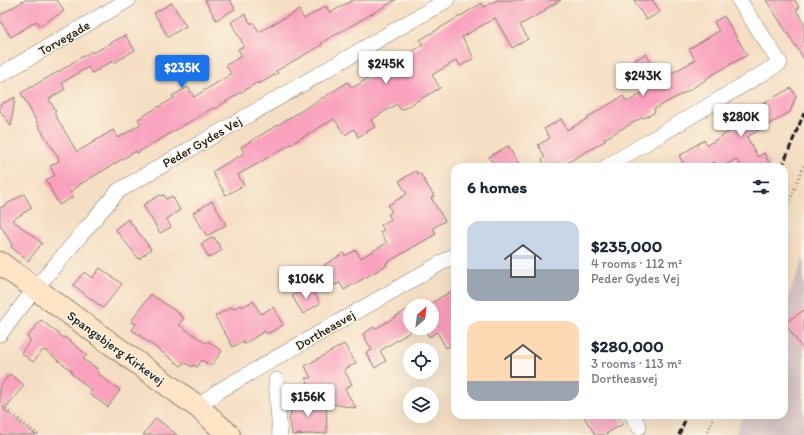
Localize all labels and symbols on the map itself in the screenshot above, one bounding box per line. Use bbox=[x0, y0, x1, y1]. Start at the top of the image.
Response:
street label: Torvegade bbox=[36, 17, 92, 59]
pin: $245K bbox=[358, 51, 414, 85]
pin: $235K bbox=[154, 55, 210, 89]
pin: $243K bbox=[615, 63, 671, 97]
pin: $280K bbox=[713, 104, 769, 138]
street label: Peder Gydes Vej bbox=[160, 113, 244, 171]
pin: $106K bbox=[278, 266, 334, 300]
north arrow bbox=[403, 299, 439, 335]
street label: Dortheasvej bbox=[293, 307, 357, 353]
street label: Spangsbjerg Kirkevej bbox=[65, 308, 167, 388]
pin: $156K bbox=[280, 384, 336, 418]

